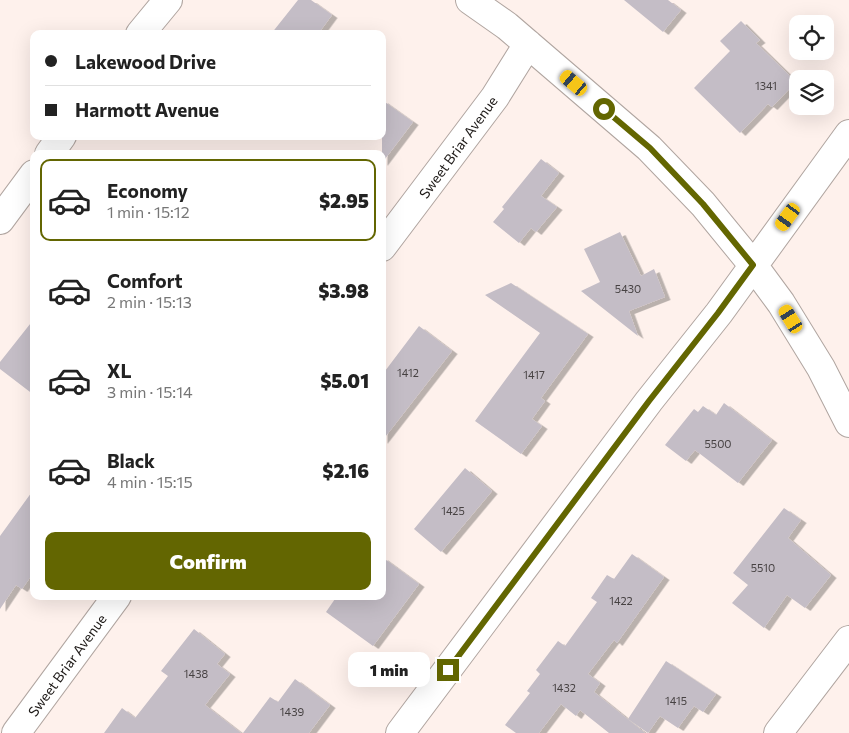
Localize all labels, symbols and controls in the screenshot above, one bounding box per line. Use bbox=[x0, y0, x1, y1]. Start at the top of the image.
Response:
map controls bbox=[789, 15, 834, 115]
button: locate bbox=[789, 15, 834, 60]
text: Lakewood Drive bbox=[75, 50, 216, 73]
car bbox=[557, 68, 590, 98]
button: layers bbox=[789, 70, 834, 115]
house number: 1341 bbox=[755, 79, 777, 92]
street label: Sweet Briar Avenue bbox=[415, 92, 501, 202]
text: Harmott Avenue bbox=[75, 98, 219, 121]
route start bbox=[593, 98, 615, 120]
icon: car bbox=[47, 178, 92, 223]
text: Economy bbox=[107, 179, 188, 202]
text: $2.95 bbox=[319, 189, 369, 212]
car bbox=[773, 200, 802, 234]
text: 1 min · 15:12 bbox=[107, 202, 190, 221]
icon: car bbox=[47, 268, 92, 313]
text: Comfort bbox=[107, 269, 183, 292]
text: $3.98 bbox=[318, 279, 369, 302]
house number: 5430 bbox=[615, 282, 641, 295]
text: 2 min · 15:13 bbox=[107, 292, 192, 311]
car bbox=[776, 302, 805, 336]
icon: car bbox=[47, 358, 92, 403]
text: XL bbox=[107, 359, 132, 382]
house number: 1412 bbox=[397, 366, 419, 379]
house number: 1417 bbox=[523, 368, 545, 381]
text: $5.01 bbox=[320, 369, 369, 392]
text: 3 min · 15:14 bbox=[107, 382, 193, 401]
house number: 5500 bbox=[705, 437, 732, 450]
icon: car bbox=[47, 448, 92, 493]
text: Black bbox=[107, 449, 155, 472]
text: $2.16 bbox=[322, 459, 369, 482]
text: 4 min · 15:15 bbox=[107, 472, 193, 491]
house number: 1425 bbox=[441, 504, 465, 517]
button: Confirm bbox=[45, 532, 371, 590]
house number: 5510 bbox=[751, 561, 775, 574]
house number: 1422 bbox=[609, 594, 633, 607]
street label: Sweet Briar Avenue bbox=[24, 610, 110, 720]
callout: 1 min bbox=[348, 652, 430, 688]
route end bbox=[437, 659, 459, 681]
text: 1 min bbox=[370, 660, 408, 679]
house number: 1438 bbox=[184, 667, 208, 680]
house number: 1432 bbox=[552, 681, 576, 694]
house number: 1415 bbox=[665, 694, 687, 707]
house number: 1439 bbox=[280, 705, 304, 718]

